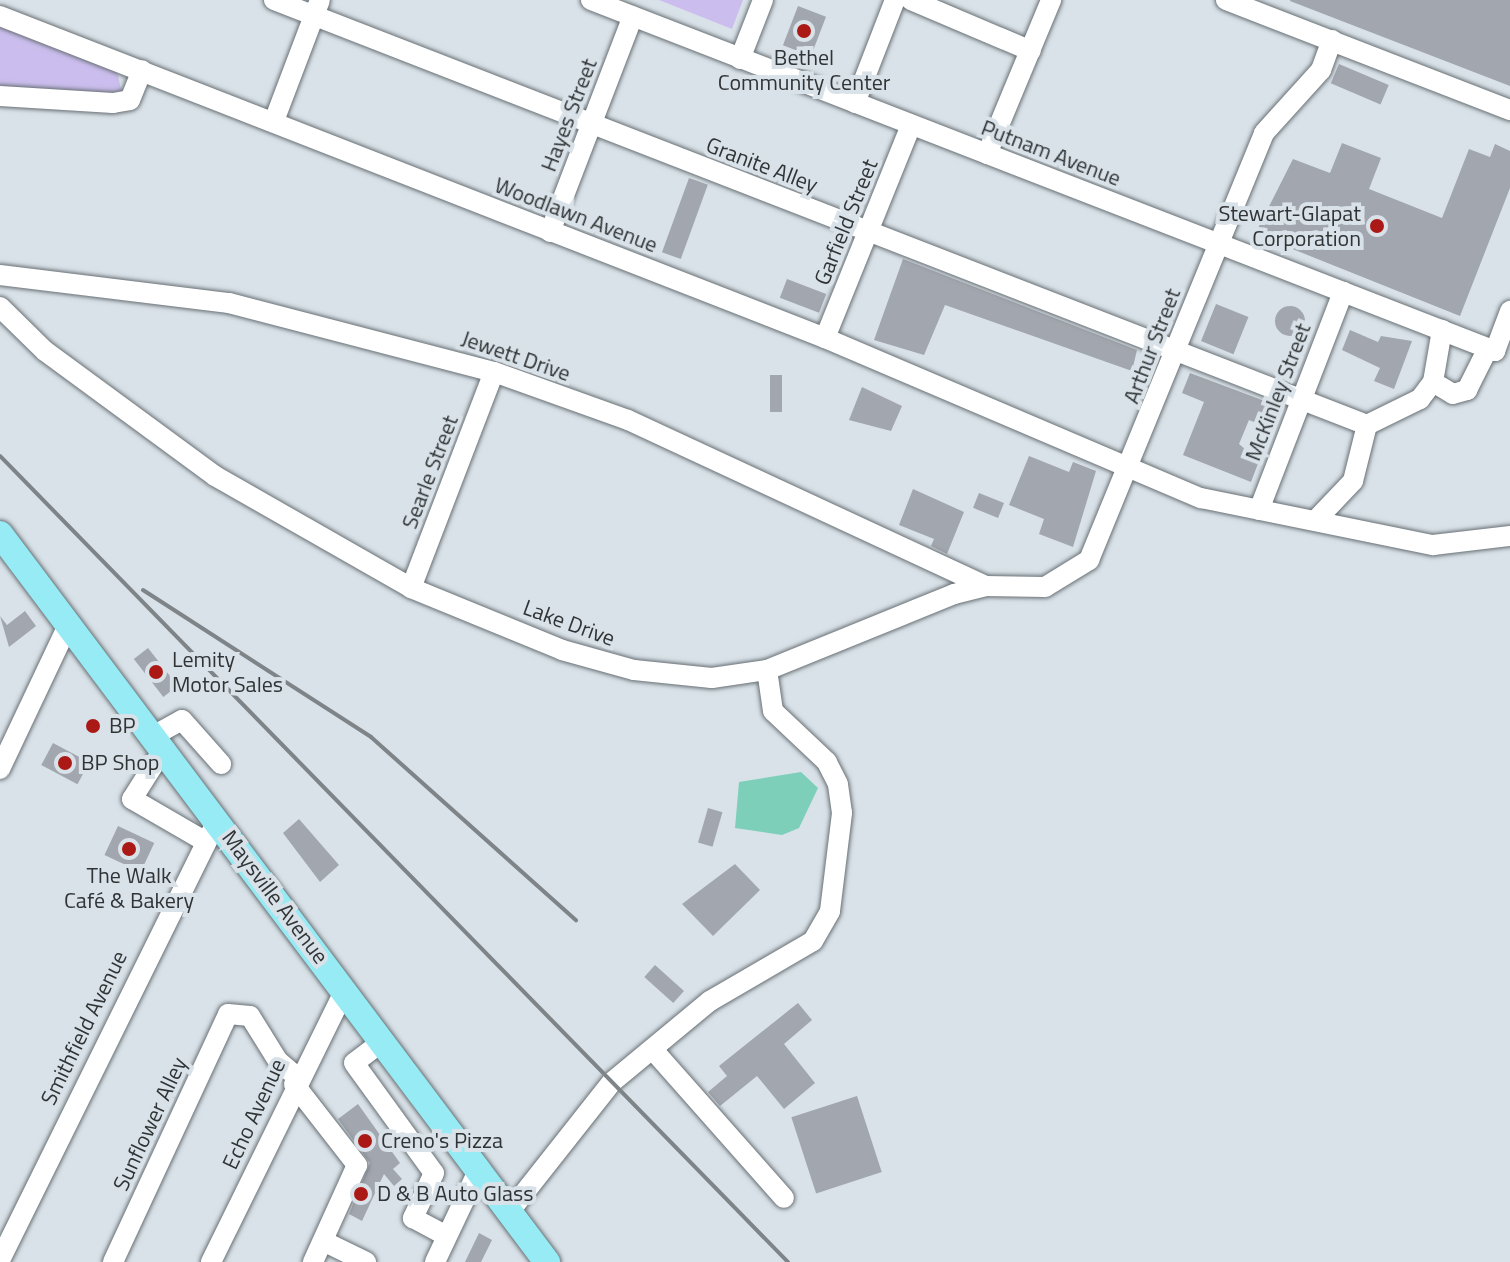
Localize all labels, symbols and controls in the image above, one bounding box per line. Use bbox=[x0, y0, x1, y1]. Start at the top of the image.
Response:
marker: Bethel Community Center bbox=[795, 22, 813, 40]
place label: Bethel Community Center bbox=[718, 44, 890, 96]
street label: Hayes Street bbox=[535, 55, 603, 175]
street label: Putnam Avenue bbox=[977, 114, 1125, 192]
street label: Granite Alley bbox=[703, 132, 821, 198]
street label: Garfield Street bbox=[809, 155, 883, 289]
street label: Woodlawn Avenue bbox=[491, 172, 661, 258]
place label: Stewart-Glapat Corporation bbox=[1218, 200, 1361, 252]
marker: Stewart-Glapat Corporation bbox=[1368, 217, 1386, 235]
street label: Arthur Street bbox=[1118, 285, 1186, 407]
street label: McKinley Street bbox=[1240, 319, 1316, 465]
street label: Jewett Drive bbox=[458, 325, 574, 387]
street label: Searle Street bbox=[396, 412, 464, 532]
street label: Lake Drive bbox=[519, 594, 619, 652]
place label: Lemity Motor Sales bbox=[172, 646, 283, 698]
marker: Lemity Motor Sales bbox=[147, 663, 165, 681]
place label: BP bbox=[109, 713, 136, 739]
marker: BP bbox=[84, 717, 102, 735]
place label: BP Shop bbox=[81, 750, 159, 776]
marker: BP Shop bbox=[56, 754, 74, 772]
street label: Maysville Avenue bbox=[216, 825, 334, 969]
marker: The Walk Café & Bakery bbox=[120, 840, 138, 858]
place label: The Walk Café & Bakery bbox=[64, 862, 194, 914]
street label: Smithfield Avenue bbox=[35, 947, 133, 1109]
street label: Sunflower Alley bbox=[108, 1053, 192, 1195]
street label: Echo Avenue bbox=[217, 1055, 291, 1173]
place label: Creno's Pizza bbox=[381, 1128, 503, 1154]
marker: Creno's Pizza bbox=[356, 1132, 374, 1150]
place label: D & B Auto Glass bbox=[377, 1181, 533, 1207]
marker: D & B Auto Glass bbox=[352, 1185, 370, 1203]

